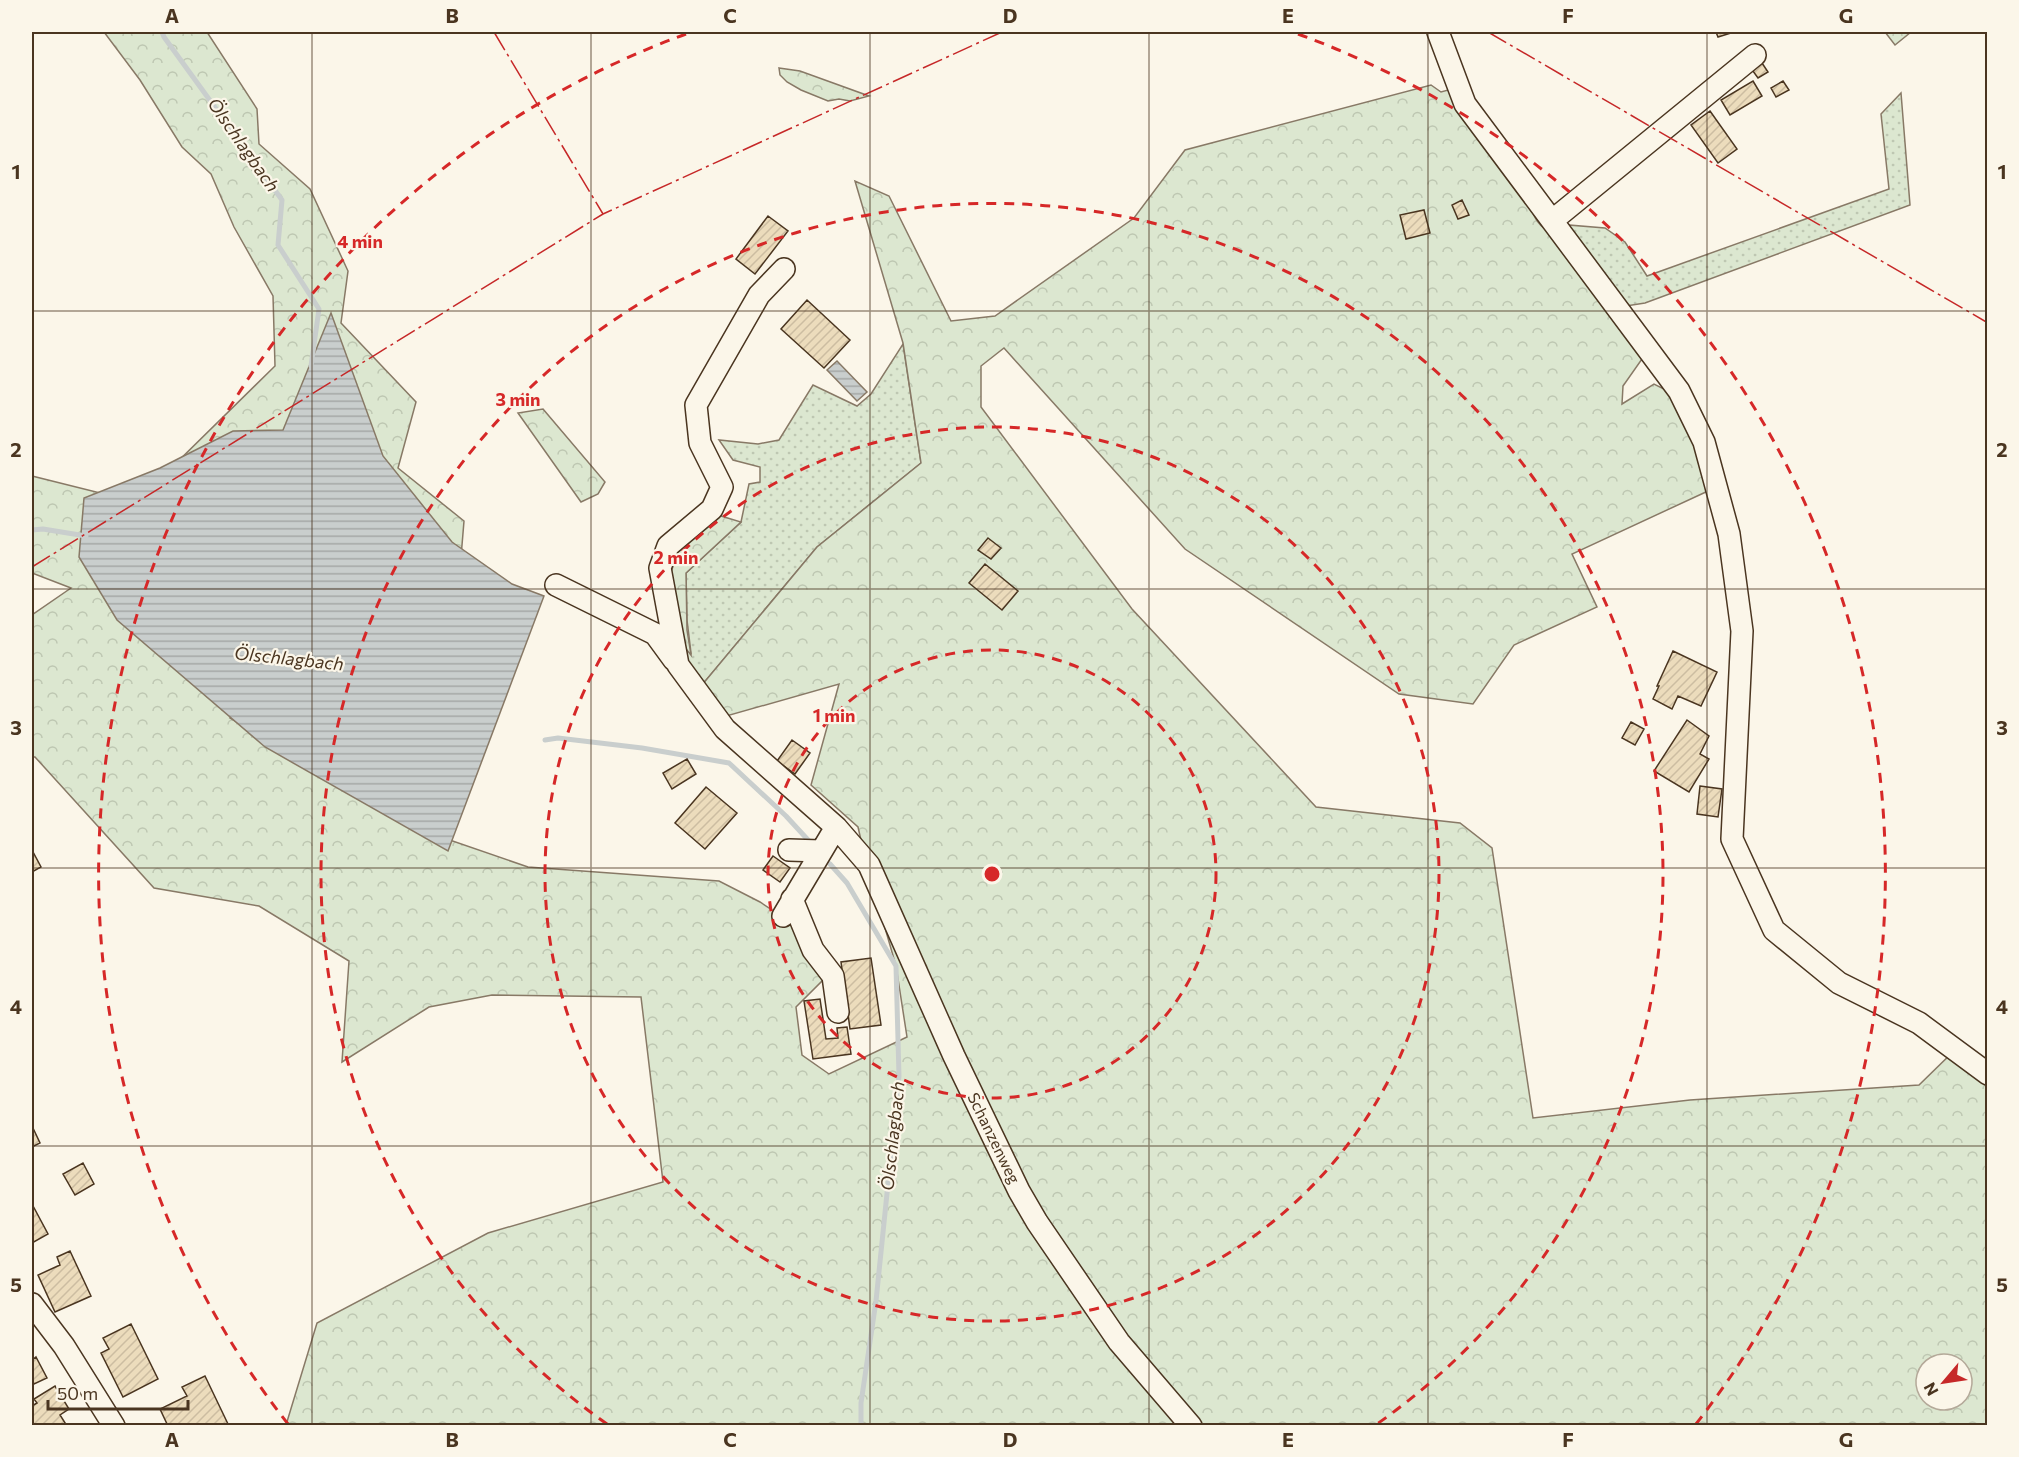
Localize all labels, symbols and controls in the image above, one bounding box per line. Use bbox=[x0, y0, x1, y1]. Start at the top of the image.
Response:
text: A bbox=[165, 3, 179, 27]
text: B bbox=[445, 3, 459, 27]
text: C bbox=[723, 3, 737, 27]
text: D bbox=[1003, 3, 1017, 27]
text: E bbox=[1282, 3, 1294, 27]
text: F bbox=[1562, 3, 1574, 27]
text: G bbox=[1839, 3, 1853, 27]
water label: Ölschlagbach bbox=[203, 93, 284, 196]
text: 1 bbox=[11, 159, 21, 183]
text: 1 bbox=[1997, 159, 2007, 183]
text: 4 min bbox=[337, 230, 383, 252]
text: 3 min bbox=[495, 388, 541, 410]
text: 2 bbox=[10, 437, 22, 461]
text: 2 bbox=[1996, 437, 2008, 461]
text: 2 min bbox=[654, 546, 698, 568]
water label: Ölschlagbach bbox=[233, 641, 345, 675]
text: 1 min bbox=[813, 704, 855, 726]
text: 3 bbox=[10, 715, 22, 739]
text: 3 bbox=[1996, 715, 2008, 739]
centre of rings bbox=[982, 864, 1002, 884]
text: 4 bbox=[10, 994, 22, 1018]
text: 4 bbox=[1996, 994, 2008, 1018]
water label: Ölschlagbach bbox=[875, 1080, 909, 1192]
street label: Schanzenweg bbox=[964, 1089, 1025, 1187]
text: 5 bbox=[10, 1272, 22, 1296]
text: 5 bbox=[1996, 1272, 2008, 1296]
north arrow bbox=[1914, 1352, 1974, 1412]
scale bar bbox=[48, 1373, 188, 1411]
text: N bbox=[1919, 1380, 1942, 1399]
text: 50 m bbox=[57, 1382, 98, 1404]
text: A bbox=[165, 1427, 179, 1451]
text: B bbox=[445, 1427, 459, 1451]
text: C bbox=[723, 1427, 737, 1451]
text: D bbox=[1003, 1427, 1017, 1451]
text: E bbox=[1282, 1427, 1294, 1451]
text: F bbox=[1562, 1427, 1574, 1451]
text: G bbox=[1839, 1427, 1853, 1451]

